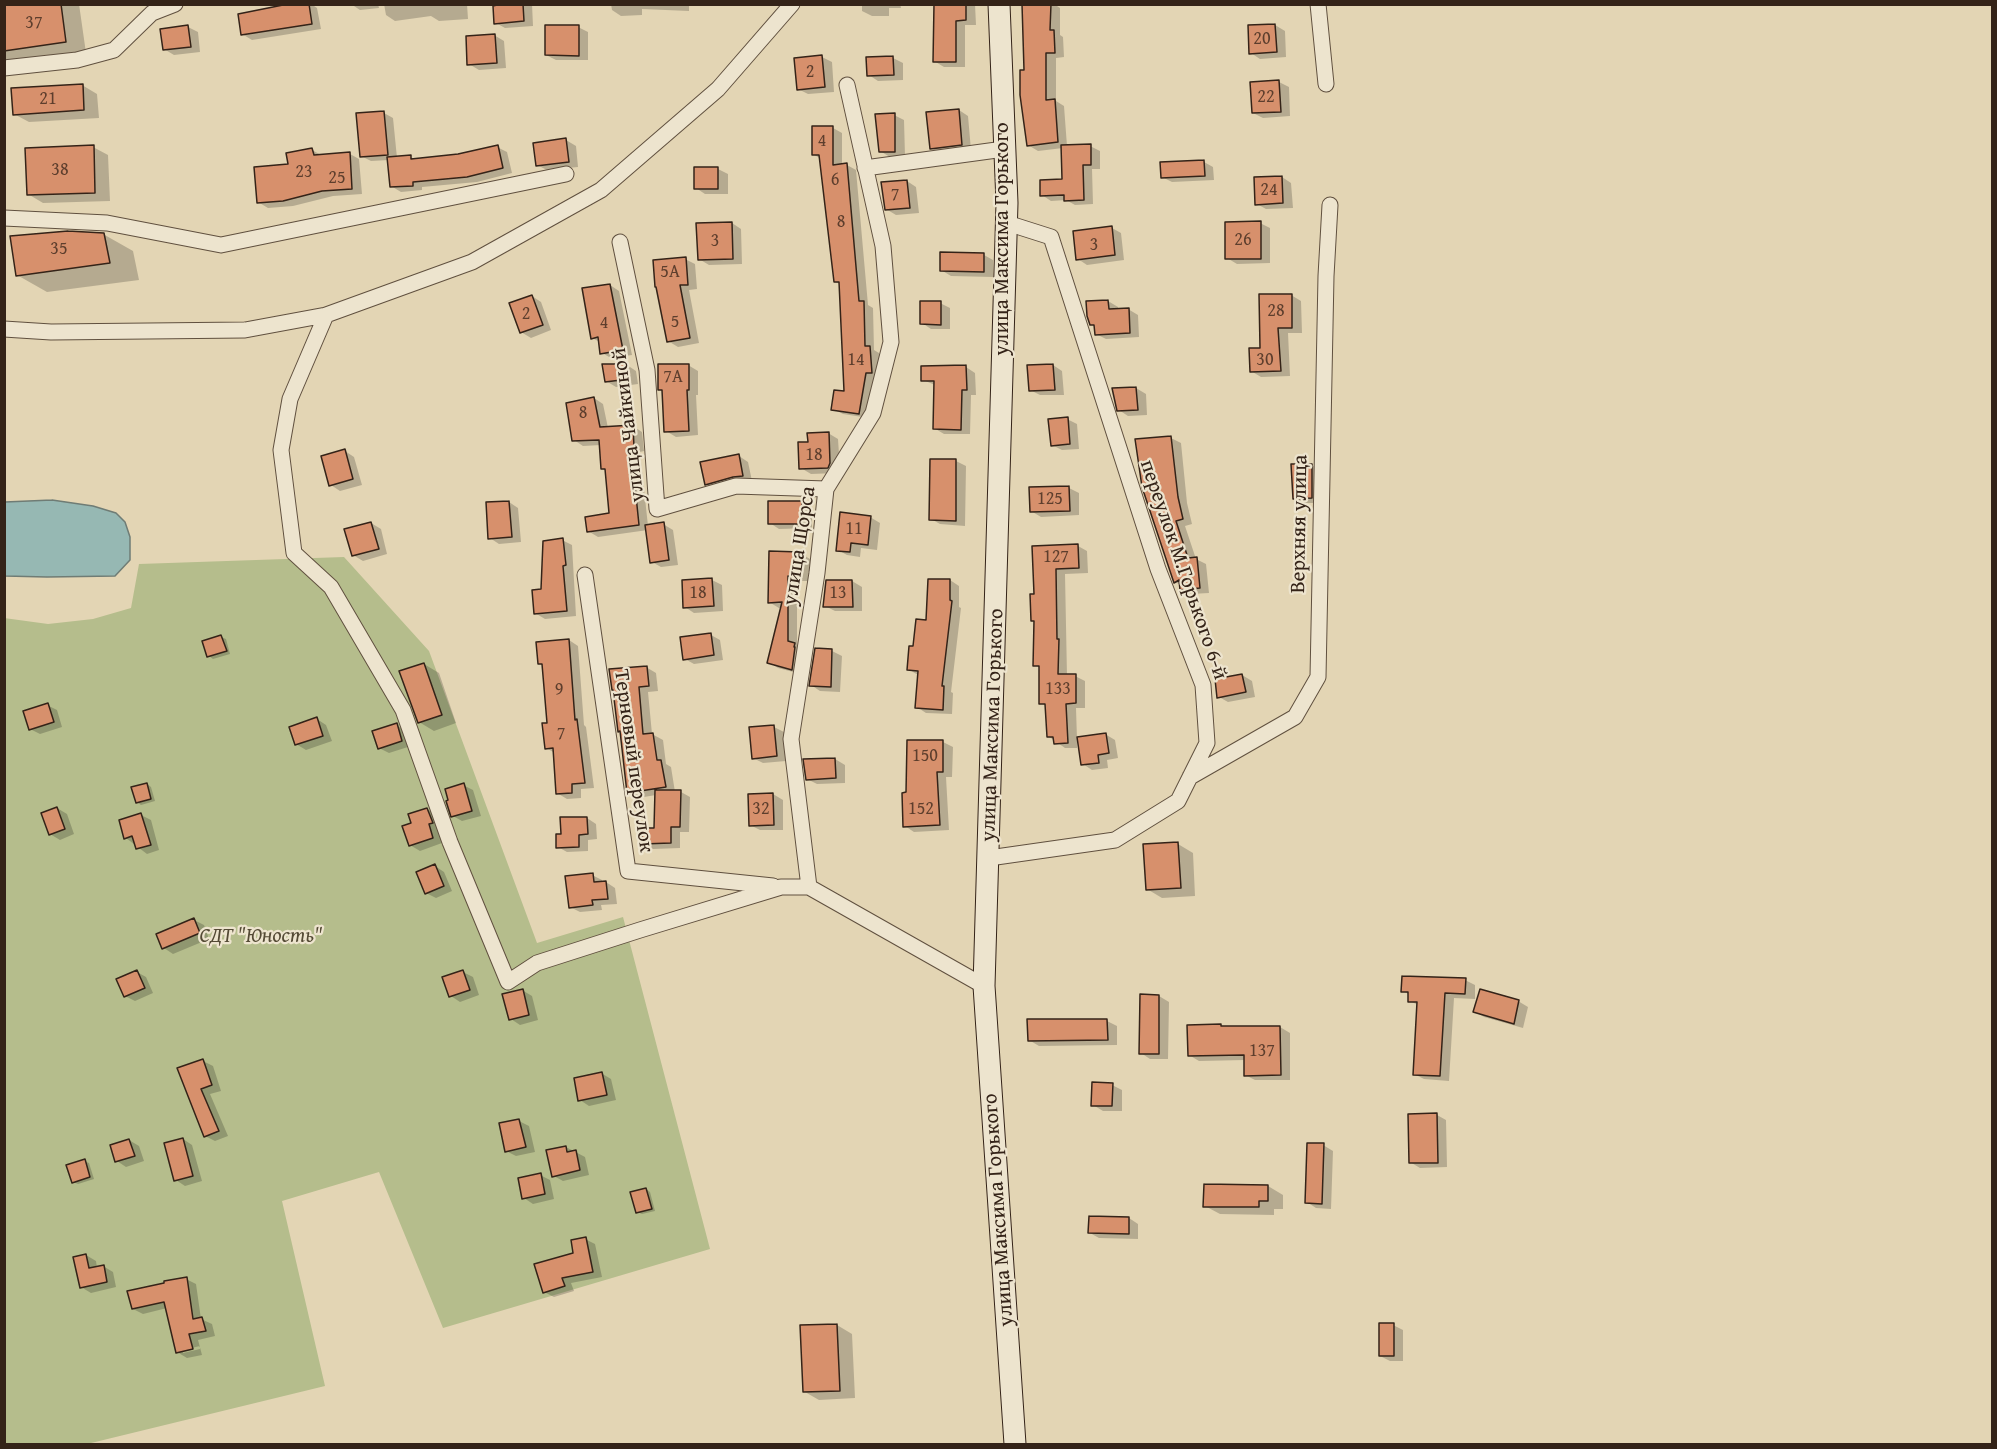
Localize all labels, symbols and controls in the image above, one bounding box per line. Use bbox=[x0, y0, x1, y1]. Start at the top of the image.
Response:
house number: 37 bbox=[25, 12, 43, 34]
house number: 20 bbox=[1253, 28, 1271, 50]
house number: 2 bbox=[806, 61, 814, 83]
house number: 22 bbox=[1257, 86, 1275, 108]
house number: 21 bbox=[39, 88, 57, 110]
street label: улица Максима Горького bbox=[990, 122, 1016, 356]
house number: 4 bbox=[818, 130, 826, 152]
house number: 38 bbox=[51, 159, 69, 181]
house number: 23 bbox=[295, 161, 313, 183]
house number: 25 bbox=[328, 167, 346, 189]
house number: 6 bbox=[831, 169, 839, 191]
house number: 24 bbox=[1260, 179, 1278, 201]
house number: 7 bbox=[891, 184, 899, 206]
house number: 8 bbox=[837, 211, 845, 233]
house number: 26 bbox=[1234, 229, 1252, 251]
house number: 3 bbox=[711, 230, 719, 252]
house number: 3 bbox=[1090, 234, 1098, 256]
house number: 35 bbox=[50, 238, 68, 260]
house number: 5А bbox=[660, 261, 680, 283]
house number: 28 bbox=[1267, 300, 1285, 322]
house number: 2 bbox=[522, 303, 530, 325]
house number: 5 bbox=[671, 311, 679, 333]
house number: 4 bbox=[600, 312, 608, 334]
street label: улица Чайкиной bbox=[607, 346, 651, 504]
house number: 14 bbox=[847, 349, 865, 371]
house number: 30 bbox=[1256, 349, 1274, 371]
house number: 7А bbox=[663, 366, 683, 388]
house number: 8 bbox=[579, 402, 587, 424]
house number: 18 bbox=[805, 444, 823, 466]
street label: Верхняя улица bbox=[1286, 455, 1314, 593]
street label: переулок М.Горького 6-й bbox=[1133, 457, 1233, 683]
street label: улица Щорса bbox=[778, 485, 822, 607]
house number: 125 bbox=[1037, 488, 1063, 510]
house number: 11 bbox=[845, 518, 863, 540]
house number: 127 bbox=[1043, 546, 1069, 568]
house number: 18 bbox=[689, 582, 707, 604]
house number: 13 bbox=[829, 582, 847, 604]
street label: улица Максима Горького bbox=[976, 608, 1010, 842]
street label: Терновый переулок bbox=[608, 668, 658, 854]
house number: 133 bbox=[1045, 678, 1071, 700]
house number: 9 bbox=[555, 679, 563, 701]
house number: 7 bbox=[557, 723, 565, 745]
house number: 150 bbox=[912, 745, 938, 767]
house number: 32 bbox=[752, 798, 770, 820]
house number: 152 bbox=[908, 798, 934, 820]
park label: СДТ "Юность" bbox=[199, 924, 323, 950]
house number: 137 bbox=[1249, 1040, 1275, 1062]
street label: улица Максима Горького bbox=[978, 1093, 1020, 1327]

